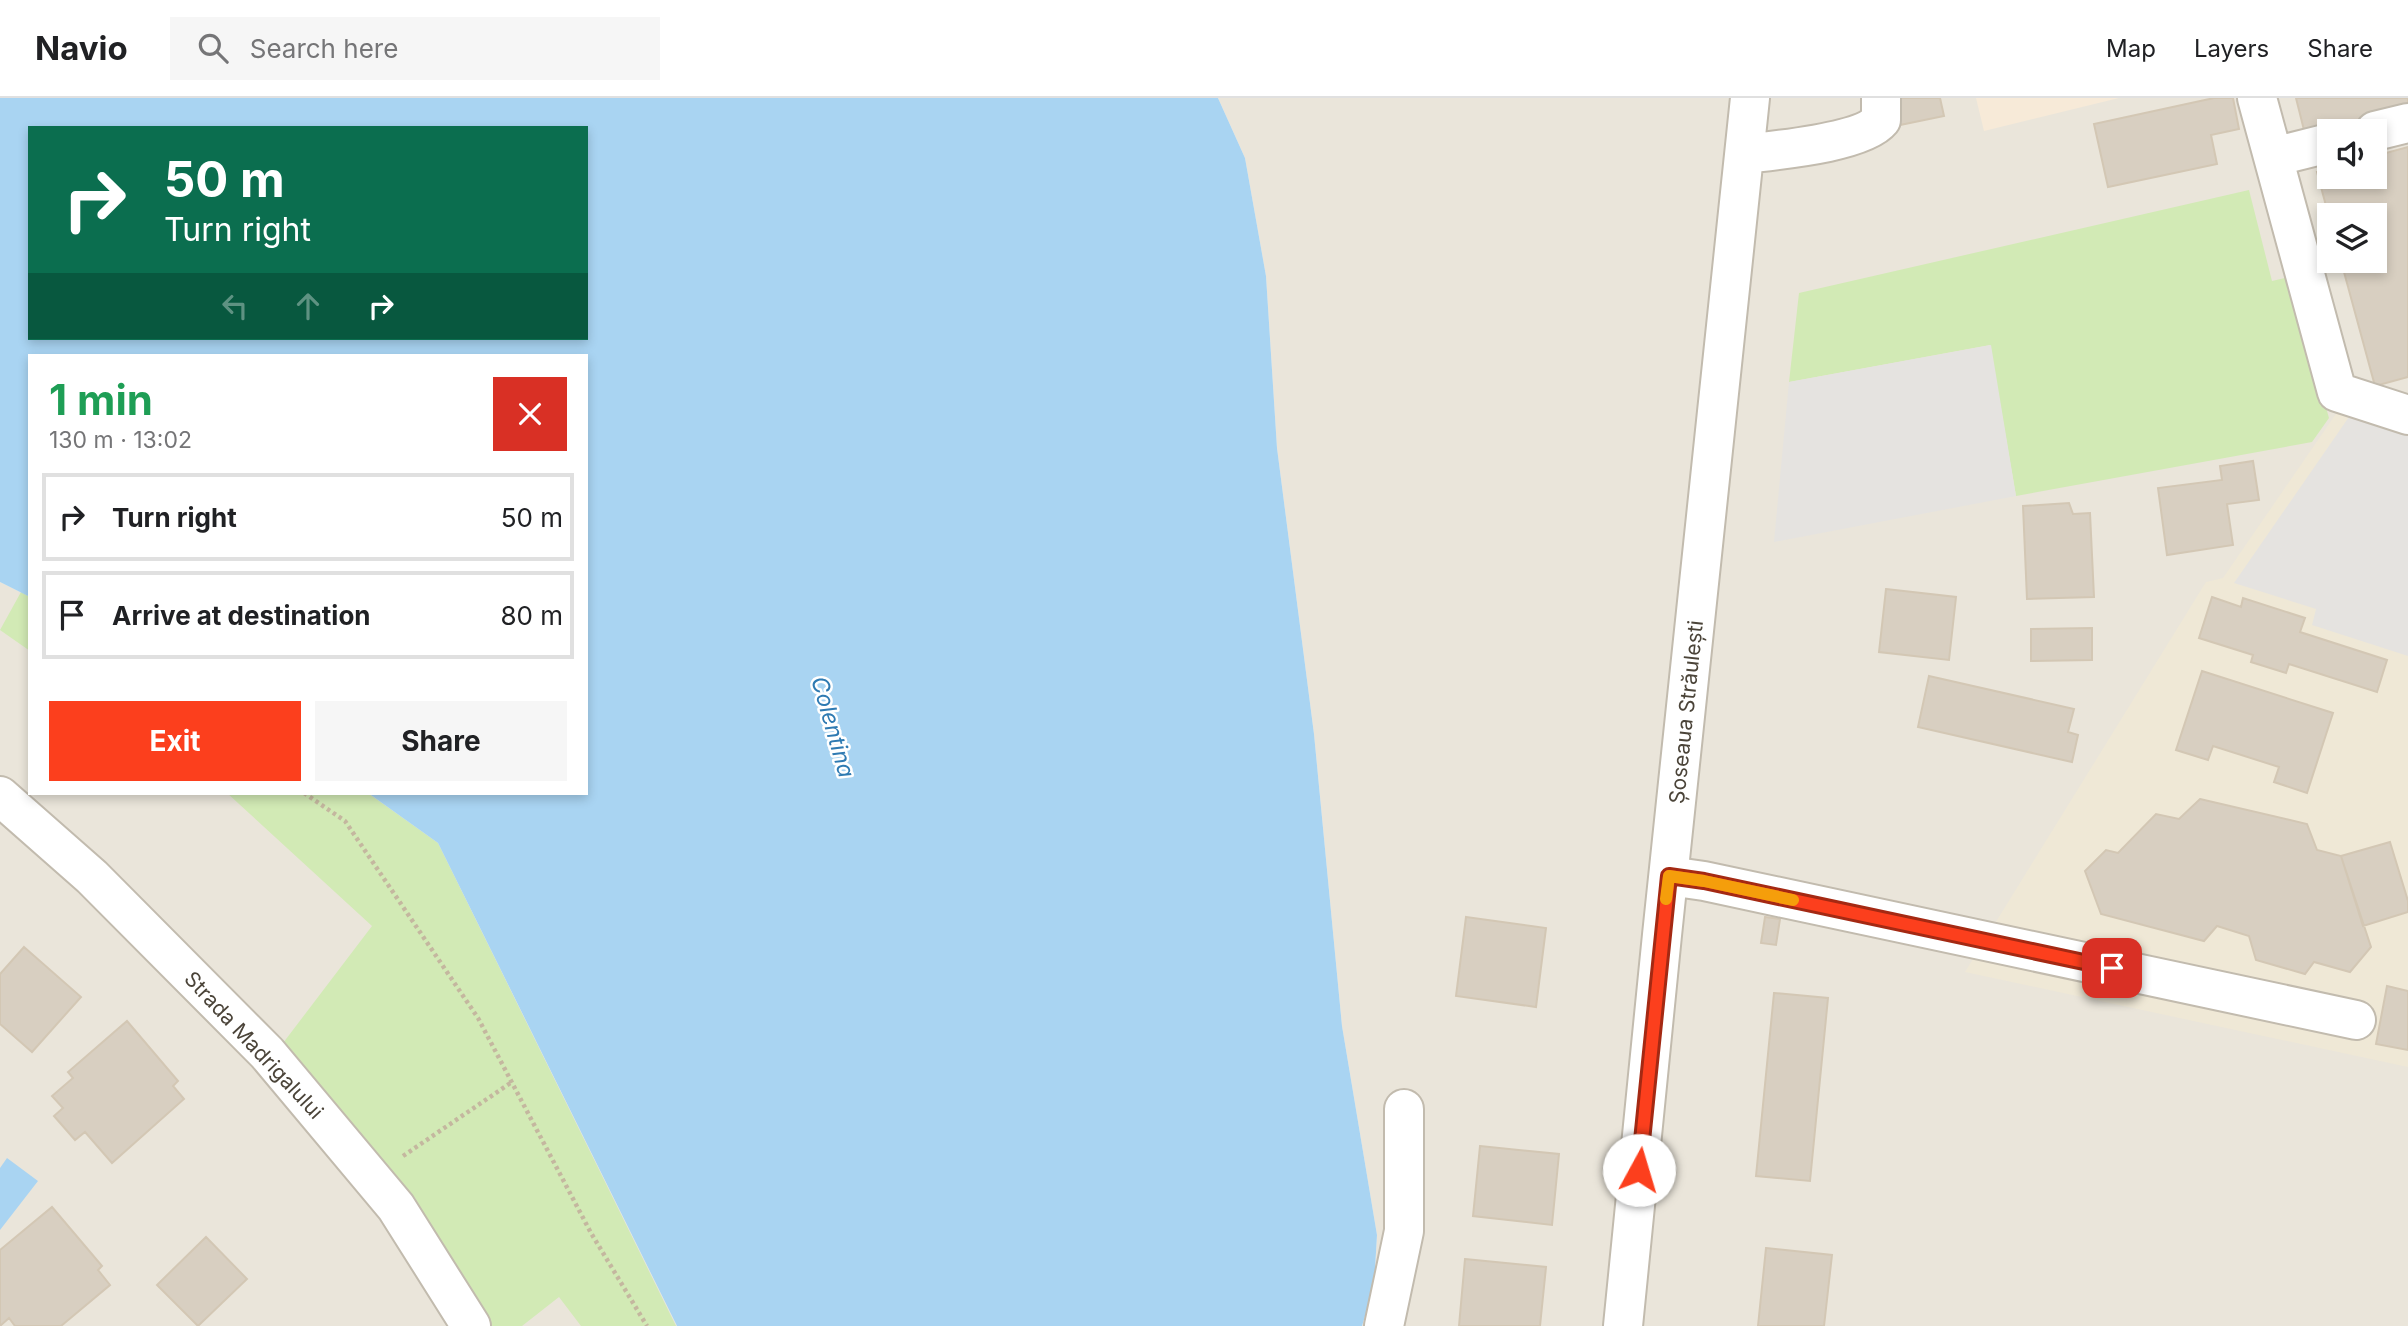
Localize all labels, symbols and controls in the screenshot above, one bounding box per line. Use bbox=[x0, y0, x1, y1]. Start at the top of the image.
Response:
search box bbox=[170, 17, 660, 80]
text: Navio bbox=[35, 28, 128, 68]
icon: search bbox=[194, 29, 232, 67]
text: Search here bbox=[250, 33, 398, 64]
text: Map bbox=[2106, 34, 2156, 63]
text: Layers bbox=[2194, 34, 2269, 63]
text: Share bbox=[2307, 34, 2373, 63]
map controls bbox=[2317, 119, 2387, 273]
button: sound bbox=[2317, 119, 2387, 189]
text: 50 m bbox=[164, 150, 285, 209]
icon: right bbox=[49, 154, 140, 245]
button: layers bbox=[2317, 203, 2387, 273]
text: Turn right bbox=[164, 210, 311, 249]
icon: left bbox=[216, 287, 254, 325]
icon: ahead bbox=[289, 287, 327, 325]
icon: right bbox=[362, 287, 400, 325]
text: 1 min bbox=[49, 374, 153, 425]
button: close bbox=[493, 377, 567, 451]
text: 130 m · 13:02 bbox=[49, 426, 192, 454]
icon: right bbox=[53, 498, 91, 536]
text: Turn right bbox=[112, 502, 237, 533]
text: 50 m bbox=[501, 502, 563, 533]
icon: arrive bbox=[53, 596, 91, 634]
text: Arrive at destination bbox=[112, 600, 371, 631]
text: 80 m bbox=[500, 600, 563, 631]
street label: Șoseaua Străulești bbox=[1664, 619, 1708, 805]
water label: Colentina bbox=[805, 673, 861, 781]
button: Exit bbox=[49, 701, 301, 781]
button: Share bbox=[315, 701, 567, 781]
pin bbox=[2082, 938, 2142, 998]
icon: arrive bbox=[2093, 949, 2131, 987]
street label: Strada Madrigalului bbox=[179, 966, 329, 1124]
position arrow bbox=[1602, 1133, 1676, 1207]

